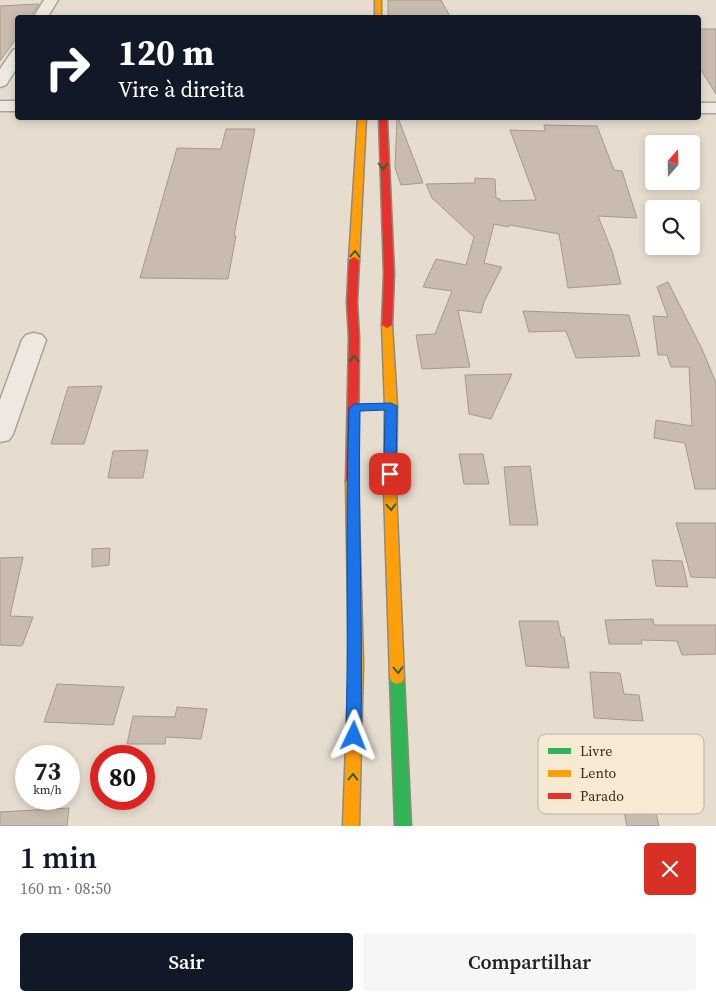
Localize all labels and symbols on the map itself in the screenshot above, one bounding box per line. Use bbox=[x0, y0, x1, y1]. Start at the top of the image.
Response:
north arrow bbox=[645, 135, 700, 190]
one-way arrow bbox=[378, 162, 388, 170]
one-way arrow bbox=[349, 250, 360, 258]
one-way arrow bbox=[349, 355, 359, 362]
pin bbox=[369, 453, 411, 495]
one-way arrow bbox=[385, 504, 396, 512]
one-way arrow bbox=[393, 666, 403, 674]
position arrow bbox=[327, 709, 379, 761]
legend bbox=[538, 734, 704, 814]
text: Livre bbox=[580, 741, 612, 761]
speed limit sign: 80 bbox=[90, 745, 155, 810]
text: Lento bbox=[580, 763, 616, 783]
one-way arrow bbox=[347, 773, 358, 781]
text: Parado bbox=[580, 786, 624, 806]

